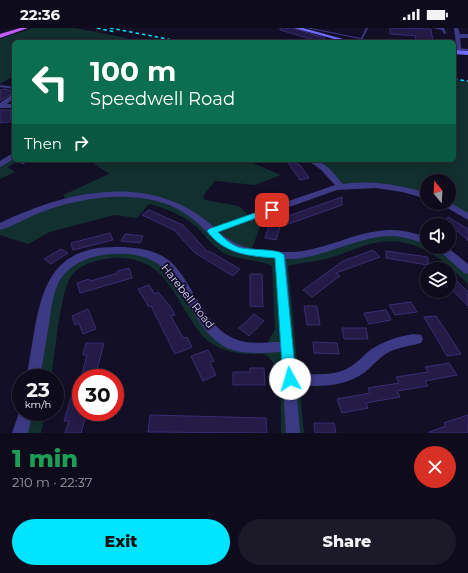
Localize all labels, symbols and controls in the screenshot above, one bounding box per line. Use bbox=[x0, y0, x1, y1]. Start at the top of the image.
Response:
text: 22:36 bbox=[20, 5, 60, 24]
text: 100 m bbox=[90, 54, 176, 88]
icon: left bbox=[24, 56, 76, 108]
text: Speedwell Road bbox=[90, 88, 235, 110]
icon: right bbox=[70, 132, 92, 154]
text: Then bbox=[24, 134, 62, 153]
north arrow bbox=[420, 174, 456, 210]
map controls bbox=[420, 174, 456, 298]
pin bbox=[255, 193, 289, 227]
icon: arrive bbox=[261, 199, 283, 221]
button: sound bbox=[420, 218, 456, 254]
street label: Harebell Road bbox=[158, 261, 218, 331]
button: layers bbox=[420, 262, 456, 298]
position arrow bbox=[269, 358, 311, 400]
speed limit sign: 30 bbox=[72, 369, 124, 421]
text: 23 bbox=[26, 378, 50, 402]
text: km/h bbox=[25, 398, 51, 411]
text: 1 min bbox=[12, 444, 78, 473]
button: close bbox=[414, 446, 456, 488]
text: 210 m · 22:37 bbox=[12, 474, 92, 490]
button: Exit bbox=[12, 519, 230, 565]
button: Share bbox=[238, 519, 456, 565]

